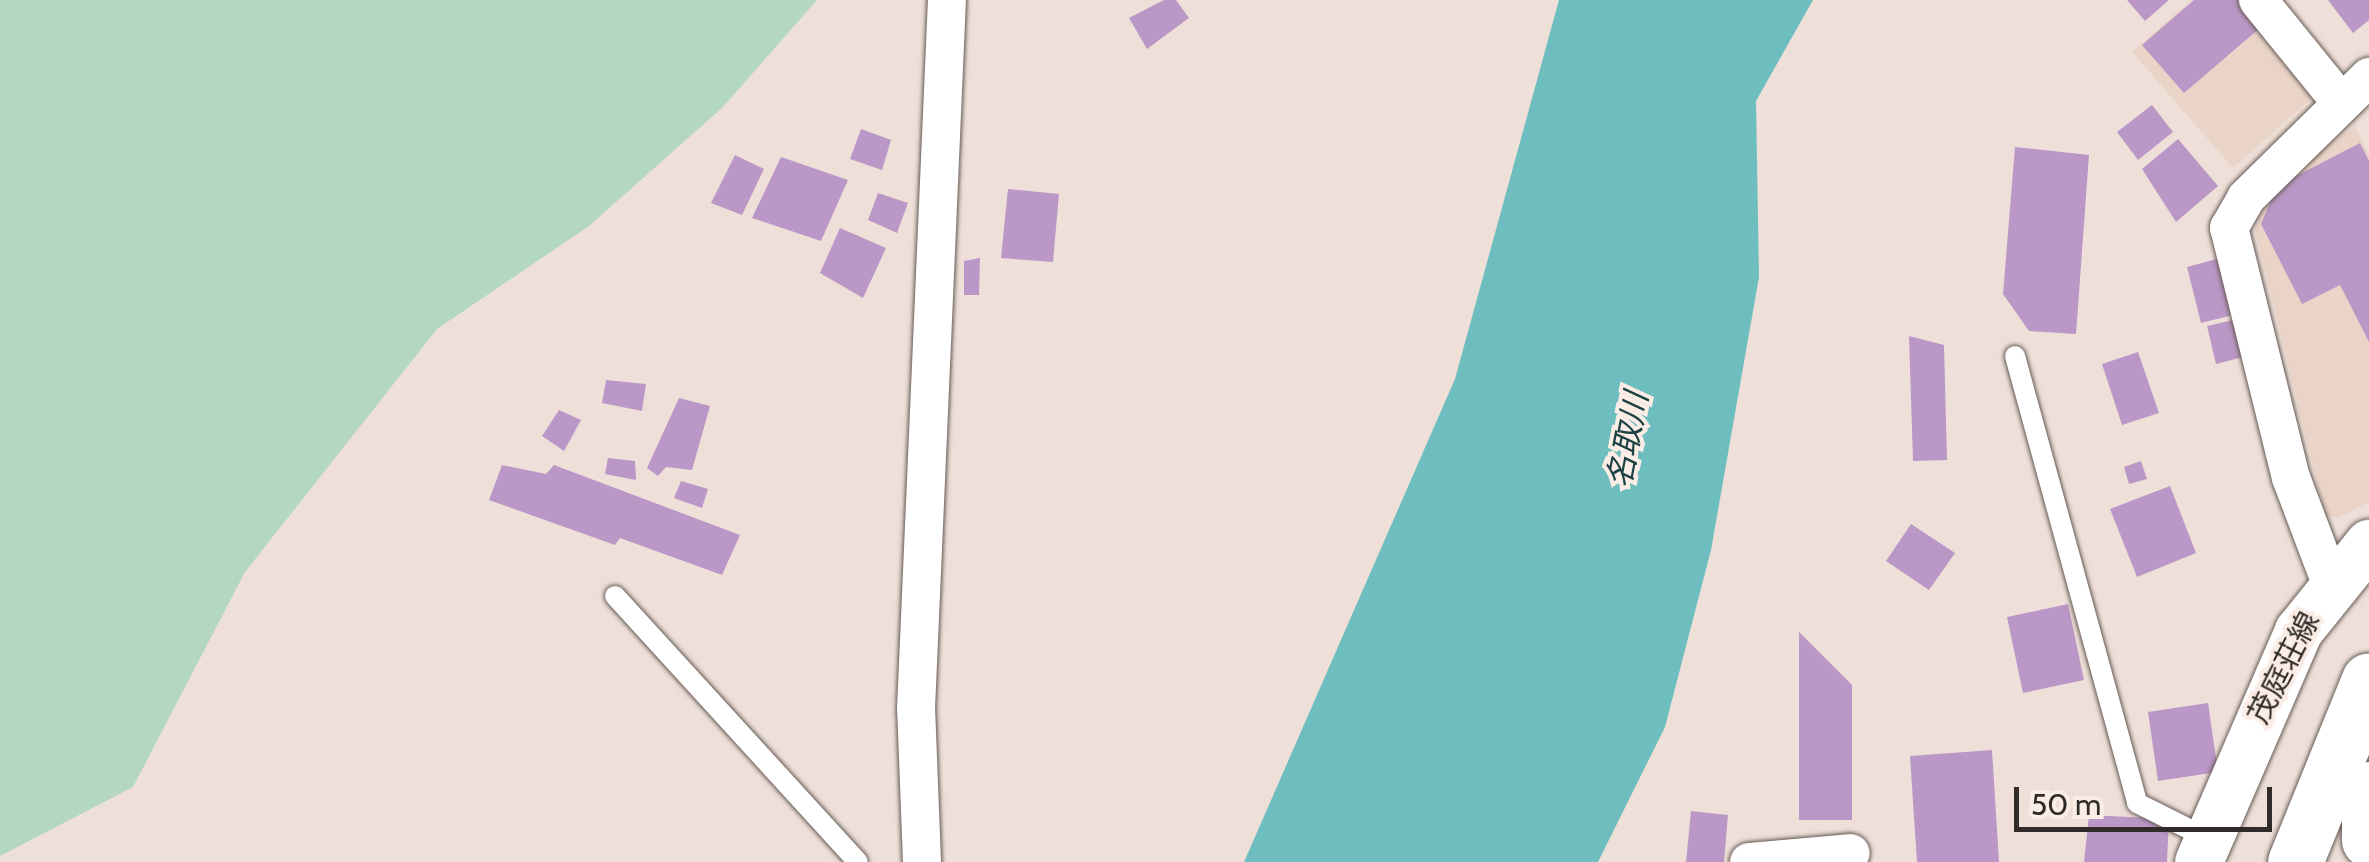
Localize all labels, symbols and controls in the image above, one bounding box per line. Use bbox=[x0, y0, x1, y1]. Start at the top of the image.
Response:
water label: 名取川 bbox=[1600, 389, 1656, 491]
street label: 茂庭荘線 bbox=[2241, 606, 2327, 730]
scale bar bbox=[2019, 767, 2276, 829]
text: 50 m bbox=[2031, 786, 2101, 823]

